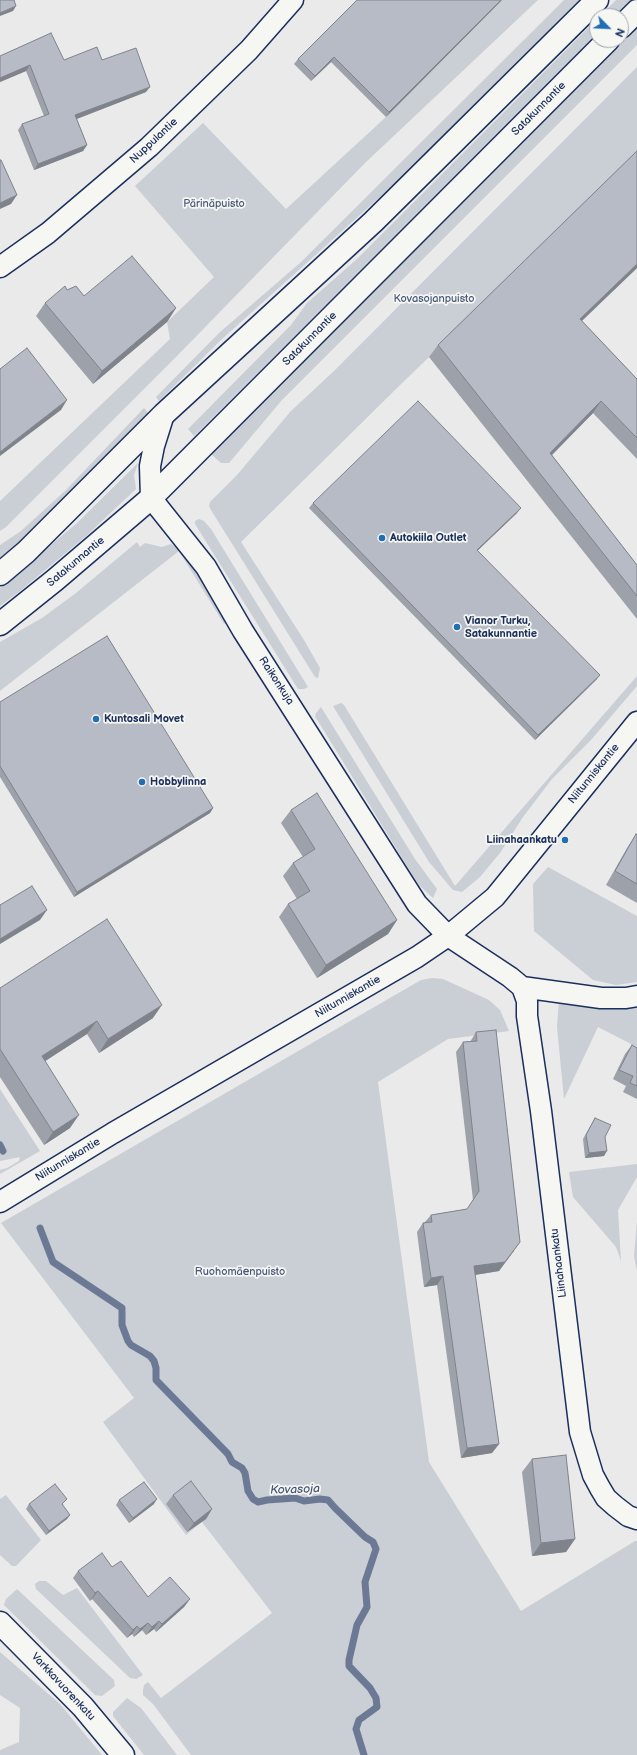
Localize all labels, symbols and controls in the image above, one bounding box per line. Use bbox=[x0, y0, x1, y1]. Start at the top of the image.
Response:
north arrow bbox=[589, 8, 629, 48]
text: N bbox=[612, 26, 627, 39]
street label: Satakunnantie bbox=[509, 79, 569, 139]
street label: Nuppulantie bbox=[127, 116, 181, 166]
park label: Pärinäpuisto bbox=[183, 197, 245, 211]
park label: Kovasojanpuisto bbox=[394, 292, 474, 306]
street label: Satakunnantie bbox=[280, 309, 340, 369]
place label: Autokiila Outlet bbox=[390, 531, 466, 545]
marker: Autokiila Outlet bbox=[377, 533, 387, 543]
street label: Satakunnantie bbox=[45, 534, 107, 590]
place label: Vianor Turku, Satakunnantie bbox=[465, 614, 537, 640]
marker: Vianor Turku, Satakunnantie bbox=[452, 622, 462, 632]
street label: Raikonkuja bbox=[256, 655, 296, 707]
place label: Kuntosali Movet bbox=[104, 712, 184, 726]
marker: Kuntosali Movet bbox=[91, 714, 101, 724]
street label: Niitunniskantie bbox=[566, 741, 622, 807]
place label: Hobbylinna bbox=[150, 775, 206, 789]
marker: Hobbylinna bbox=[137, 777, 147, 787]
place label: Liinahaankatu bbox=[486, 833, 557, 847]
marker: Liinahaankatu bbox=[560, 835, 570, 845]
street label: Niitunniskantie bbox=[313, 973, 383, 1021]
street label: Niitunniskantie bbox=[33, 1135, 103, 1185]
street label: Liinahaankatu bbox=[548, 1228, 570, 1298]
park label: Ruohomäenpuisto bbox=[195, 1265, 285, 1279]
water label: Kovasoja bbox=[270, 1482, 320, 1498]
street label: Varkkavuorenkatu bbox=[28, 1650, 98, 1724]

